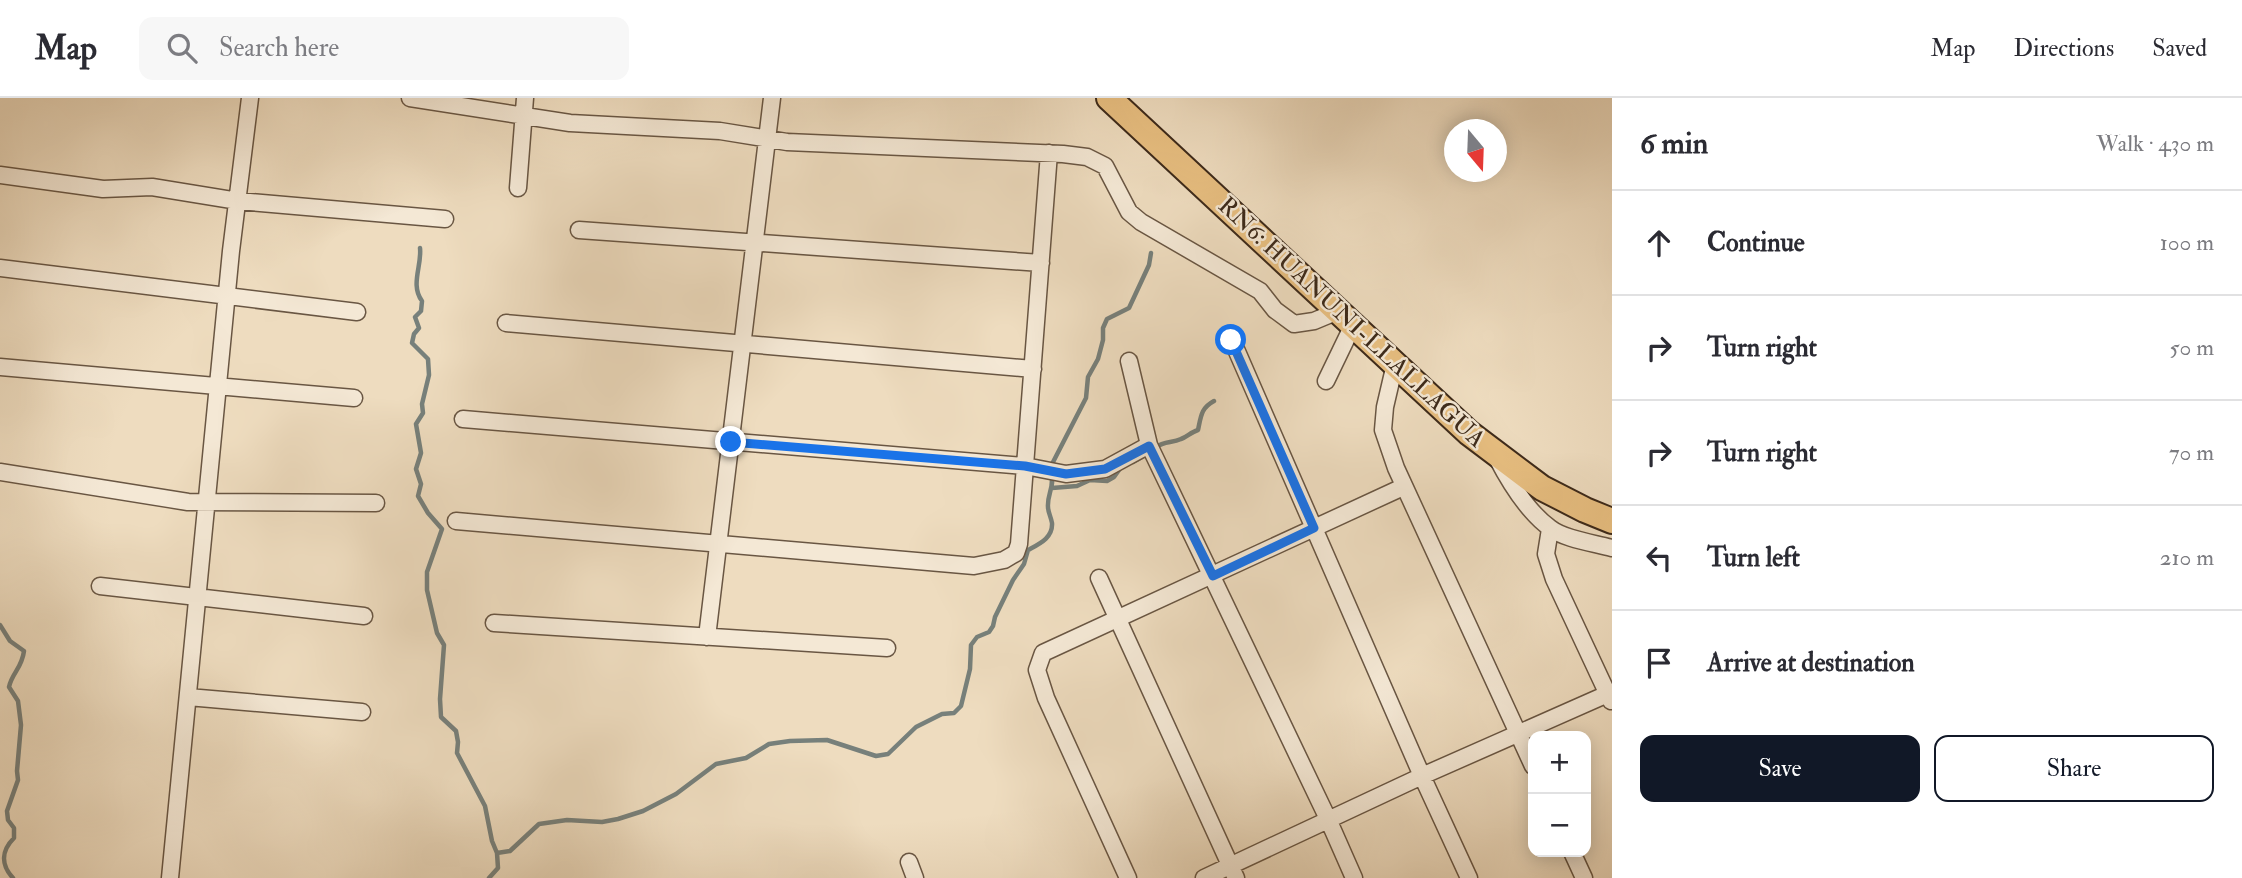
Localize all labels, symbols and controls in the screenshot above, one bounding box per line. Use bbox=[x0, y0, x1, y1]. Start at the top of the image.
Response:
search box bbox=[139, 17, 629, 80]
text: Map bbox=[35, 28, 97, 69]
icon: search bbox=[163, 29, 201, 67]
text: Search here bbox=[219, 32, 339, 64]
text: Map bbox=[1930, 33, 1975, 64]
text: Directions bbox=[2013, 33, 2114, 64]
text: Saved bbox=[2152, 33, 2207, 64]
north arrow bbox=[1444, 119, 1507, 182]
text: 6 min bbox=[1640, 125, 1708, 162]
text: Walk · 430 m bbox=[2096, 129, 2214, 158]
street label: RN6: HUANUNI-LLALLAGUA bbox=[1211, 190, 1492, 455]
icon: ahead bbox=[1640, 224, 1678, 262]
text: Continue bbox=[1707, 227, 1805, 259]
text: 100 m bbox=[2160, 228, 2214, 257]
route start bbox=[1215, 324, 1246, 355]
icon: right bbox=[1640, 329, 1678, 367]
text: Turn right bbox=[1707, 332, 1817, 364]
text: 50 m bbox=[2170, 333, 2214, 362]
route end bbox=[715, 426, 746, 457]
icon: right bbox=[1640, 434, 1678, 472]
text: Turn right bbox=[1707, 437, 1817, 469]
text: 70 m bbox=[2169, 438, 2214, 467]
icon: left bbox=[1640, 539, 1678, 577]
text: Turn left bbox=[1707, 542, 1800, 574]
text: 210 m bbox=[2160, 543, 2214, 572]
icon: arrive bbox=[1640, 644, 1678, 682]
text: Arrive at destination bbox=[1707, 647, 1915, 679]
map controls bbox=[1528, 731, 1591, 857]
button: + bbox=[1528, 731, 1591, 794]
button: Save bbox=[1640, 735, 1920, 802]
button: Share bbox=[1934, 735, 2214, 802]
button: − bbox=[1528, 794, 1591, 857]

